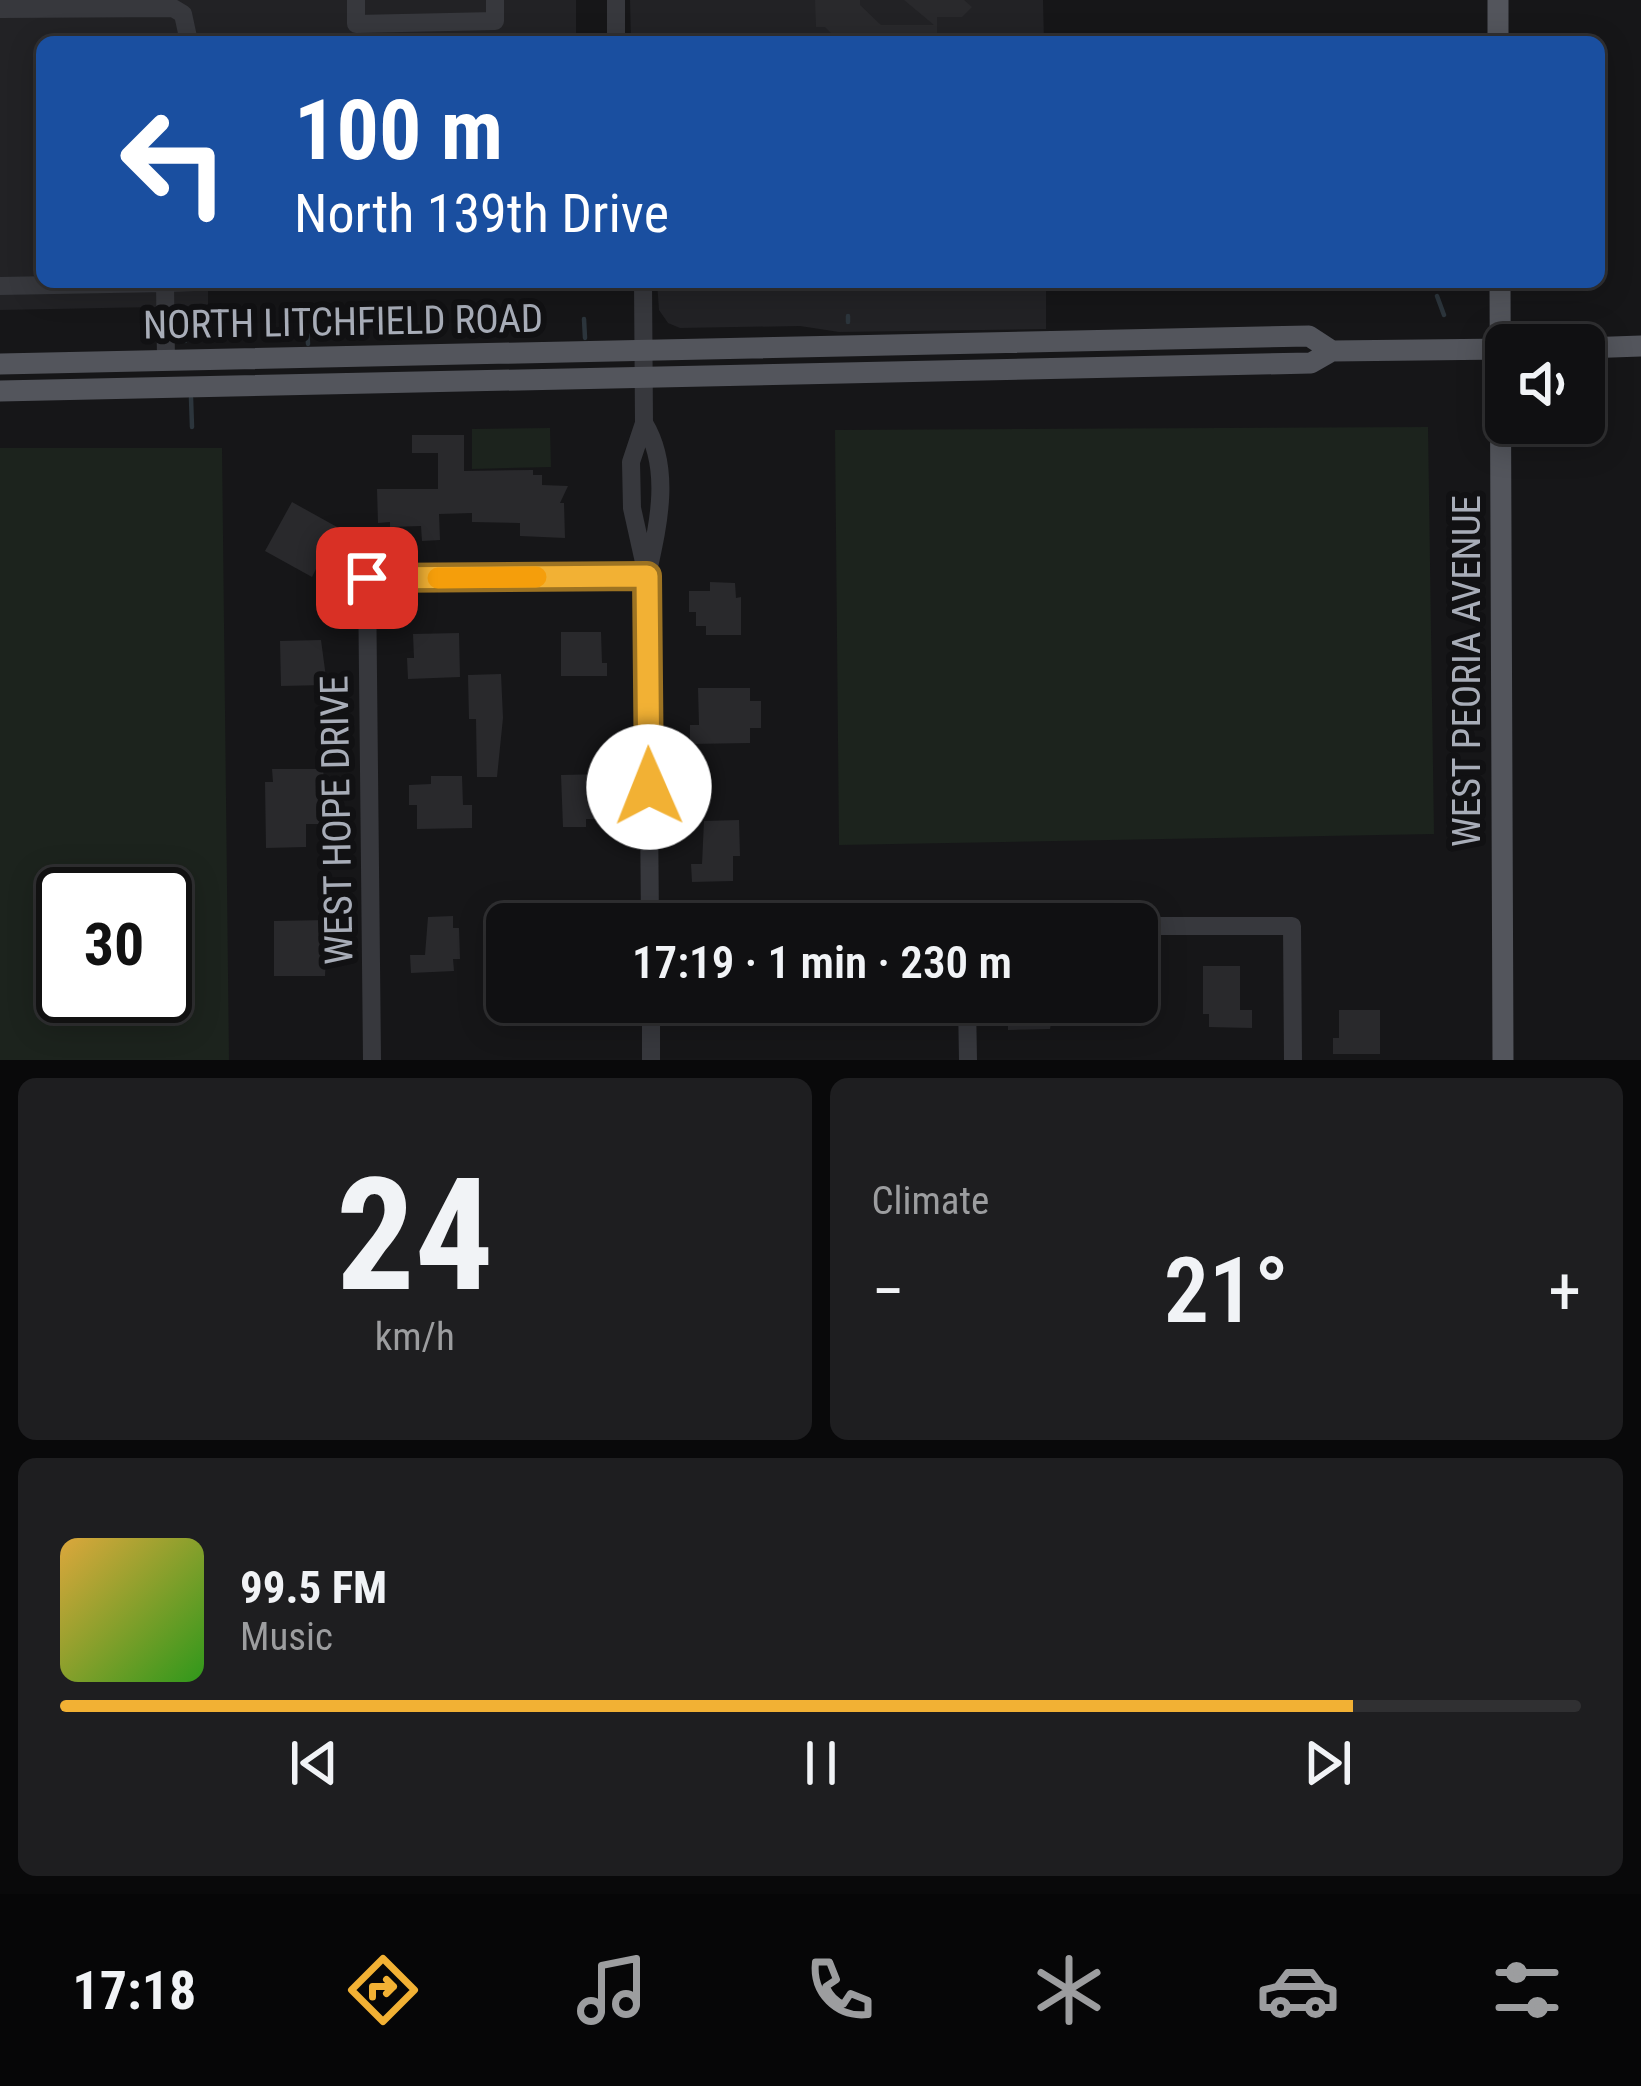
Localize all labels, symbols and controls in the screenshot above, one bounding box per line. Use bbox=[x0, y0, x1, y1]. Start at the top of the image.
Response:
text: 100 m bbox=[294, 81, 503, 180]
icon: left bbox=[96, 84, 252, 240]
text: North 139th Drive bbox=[294, 182, 669, 245]
street label: NORTH LITCHFIELD ROAD bbox=[143, 296, 543, 348]
map controls bbox=[1485, 324, 1605, 444]
button: sound bbox=[1485, 324, 1605, 444]
street label: WEST PEORIA AVENUE bbox=[1444, 495, 1490, 847]
pin bbox=[316, 527, 418, 629]
icon: arrive bbox=[334, 545, 400, 611]
street label: WEST HOPE DRIVE bbox=[311, 675, 363, 965]
position arrow bbox=[586, 724, 712, 850]
speed limit sign: 30 bbox=[36, 867, 192, 1023]
text: 17:19 · 1 min · 230 m bbox=[632, 936, 1012, 989]
text: 24 bbox=[336, 1144, 494, 1327]
text: Climate bbox=[872, 1178, 989, 1224]
text: 21° bbox=[1164, 1239, 1289, 1344]
text: − bbox=[872, 1253, 905, 1330]
text: + bbox=[1548, 1253, 1581, 1330]
text: km/h bbox=[375, 1314, 455, 1360]
text: 99.5 FM bbox=[240, 1561, 387, 1614]
text: Music bbox=[240, 1614, 333, 1660]
icon: previous bbox=[281, 1730, 347, 1796]
icon: pause bbox=[788, 1730, 854, 1796]
icon: next bbox=[1295, 1730, 1361, 1796]
icon: directions bbox=[341, 1948, 425, 2032]
icon: music bbox=[570, 1948, 654, 2032]
icon: phone bbox=[798, 1948, 882, 2032]
icon: climate bbox=[1027, 1948, 1111, 2032]
icon: car bbox=[1256, 1948, 1340, 2032]
icon: filters bbox=[1485, 1948, 1569, 2032]
text: 17:18 bbox=[72, 1959, 196, 2022]

